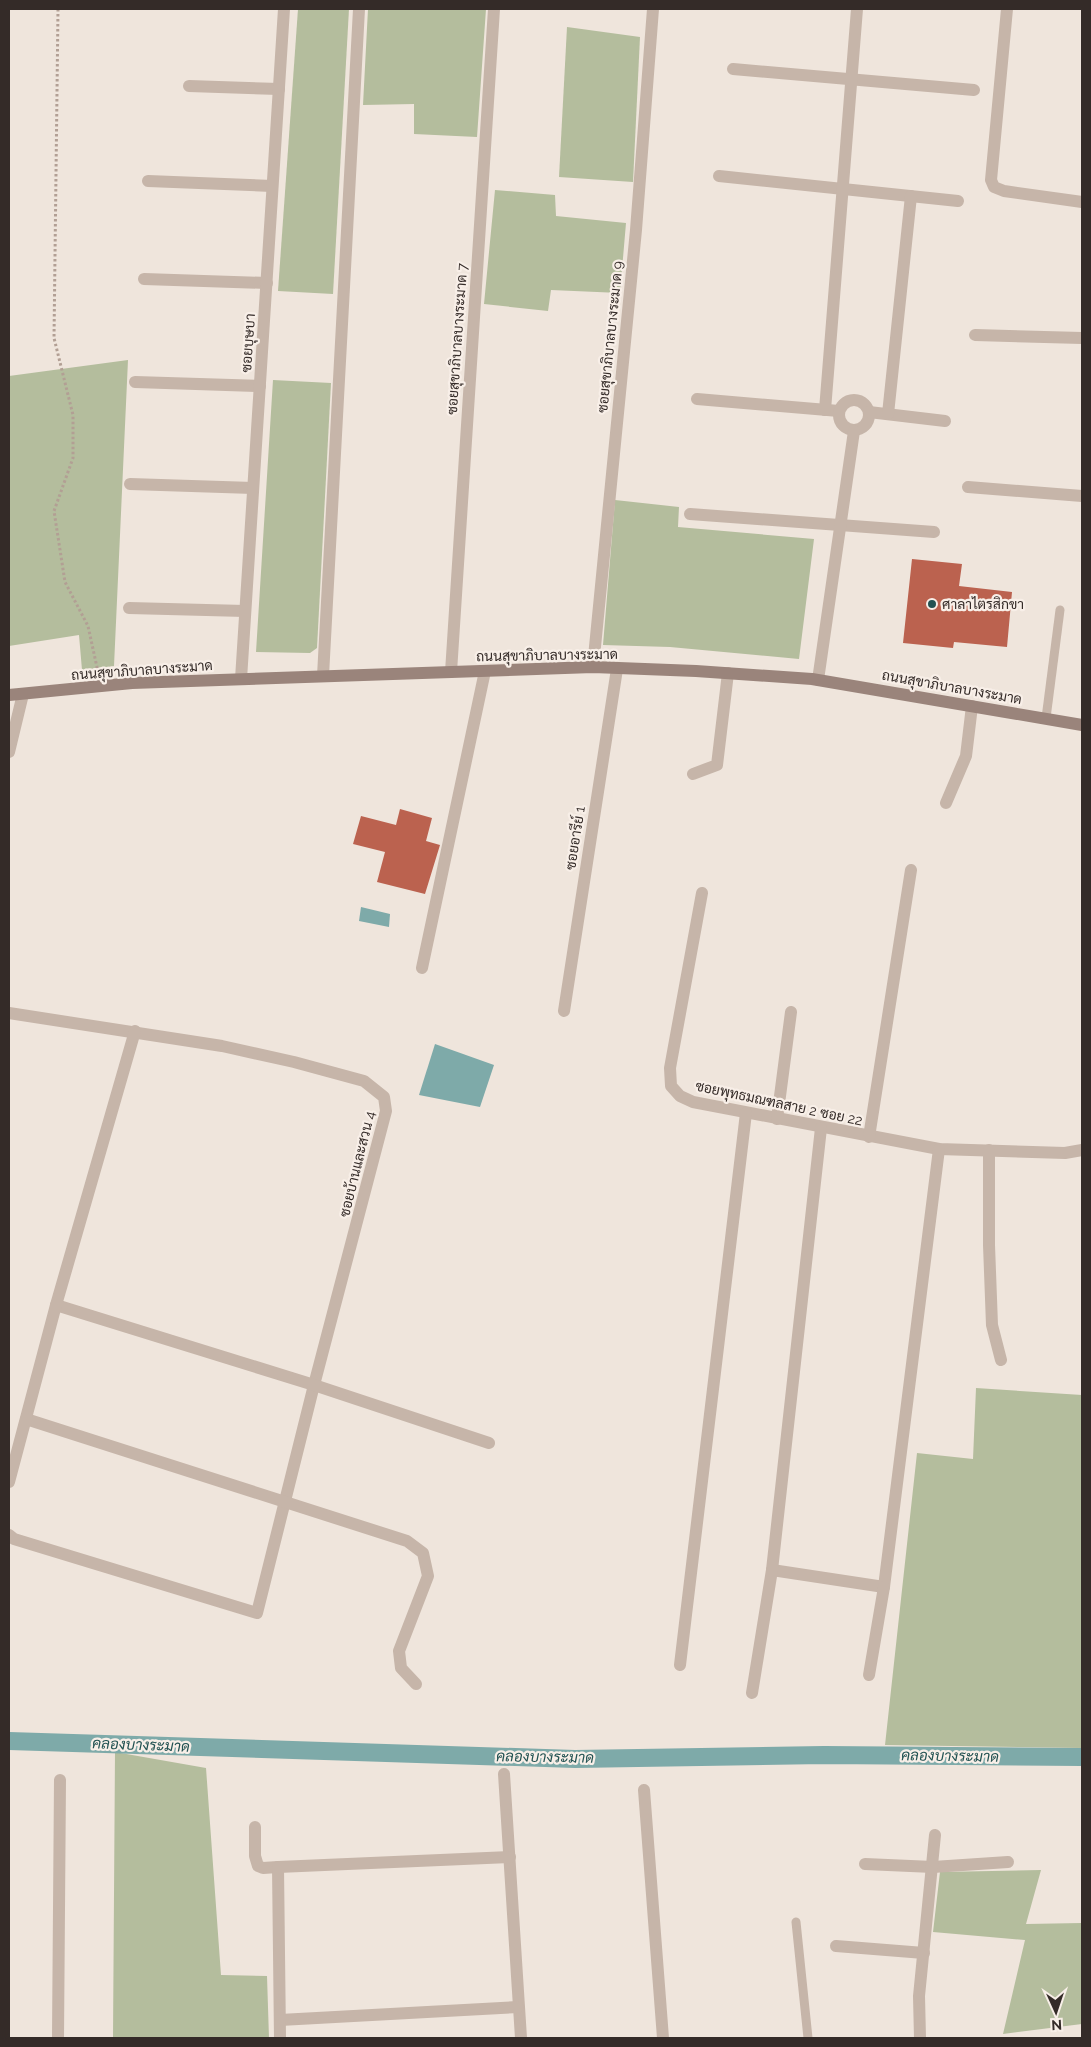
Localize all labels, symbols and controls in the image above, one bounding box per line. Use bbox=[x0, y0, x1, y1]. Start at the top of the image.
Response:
street label: ซอยสุขาภิบาลบางระมาด 9 bbox=[594, 260, 628, 414]
street label: ซอยสุขาภิบาลบางระมาด 7 bbox=[444, 262, 472, 415]
street label: ซอยบุษบา bbox=[238, 313, 260, 373]
place label: ศาลาไตรสิกขา bbox=[942, 596, 1024, 612]
marker: ศาลาไตรสิกขา bbox=[926, 598, 938, 610]
street label: ถนนสุขาภิบาลบางระมาด bbox=[476, 646, 618, 666]
street label: ถนนสุขาภิบาลบางระมาด bbox=[71, 657, 213, 685]
street label: ถนนสุขาภิบาลบางระมาด bbox=[880, 667, 1023, 709]
street label: ซอยอารีย์ 1 bbox=[561, 805, 588, 871]
street label: ซอยพุทธมณฑลสาย 2 ซอย 22 bbox=[694, 1077, 864, 1130]
street label: ซอยบ้านและสวน 4 bbox=[335, 1109, 378, 1219]
water label: คลองบางระมาด bbox=[92, 1734, 190, 1756]
water label: คลองบางระมาด bbox=[901, 1746, 999, 1766]
water label: คลองบางระมาด bbox=[496, 1747, 594, 1767]
north arrow bbox=[1031, 1987, 1081, 2037]
text: N bbox=[1051, 2017, 1062, 2033]

